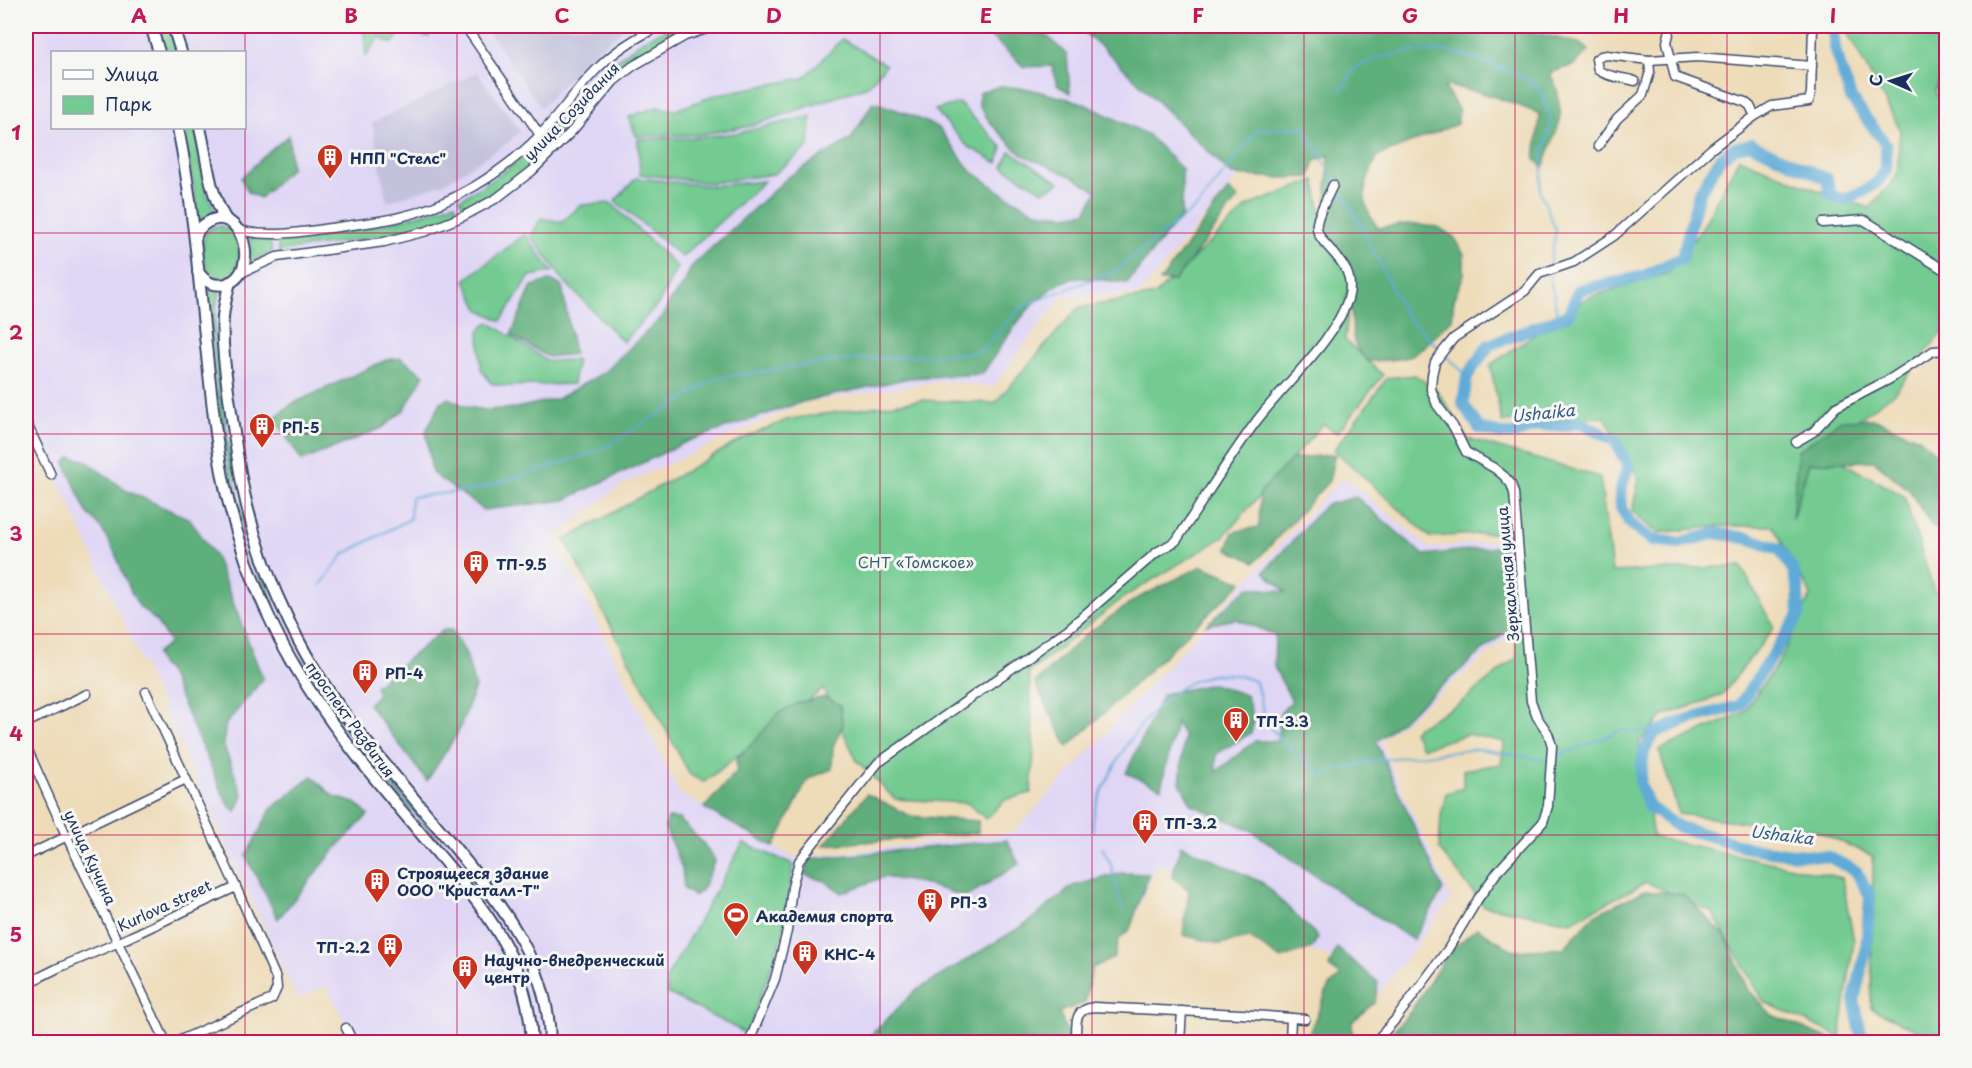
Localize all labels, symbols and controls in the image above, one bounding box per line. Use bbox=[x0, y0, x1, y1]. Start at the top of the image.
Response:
text: A bbox=[131, 0, 147, 30]
text: B bbox=[344, 0, 358, 30]
text: C bbox=[554, 0, 570, 30]
text: D bbox=[766, 0, 782, 30]
text: E bbox=[980, 0, 992, 30]
text: F bbox=[1192, 0, 1204, 30]
text: G bbox=[1402, 0, 1418, 30]
text: H bbox=[1613, 0, 1629, 30]
text: I bbox=[1830, 0, 1836, 30]
legend bbox=[51, 51, 246, 129]
north arrow bbox=[1861, 51, 1921, 111]
street label: улица Созидания bbox=[518, 57, 624, 165]
text: Улица bbox=[105, 60, 159, 87]
text: С bbox=[1863, 74, 1887, 87]
text: Парк bbox=[105, 90, 152, 117]
text: 1 bbox=[11, 117, 21, 147]
building icon: НПП "Стелс" bbox=[315, 142, 345, 180]
place label: НПП "Стелс" bbox=[350, 146, 446, 169]
text: 2 bbox=[9, 317, 23, 347]
water label: Ushaika bbox=[1510, 397, 1577, 427]
building icon: РП-5 bbox=[247, 411, 277, 449]
place label: РП-5 bbox=[282, 415, 319, 438]
street label: Зеркальная улица bbox=[1490, 505, 1524, 642]
text: 3 bbox=[9, 518, 23, 548]
building icon: ТП-9.5 bbox=[461, 548, 491, 586]
park label: СНТ «Томское» bbox=[858, 550, 975, 573]
place label: ТП-9.5 bbox=[496, 552, 547, 575]
street label: проспект Развития bbox=[301, 656, 401, 782]
building icon: РП-4 bbox=[350, 657, 380, 695]
place label: РП-4 bbox=[385, 661, 423, 684]
building icon: ТП-3.3 bbox=[1221, 705, 1251, 743]
place label: ТП-3.3 bbox=[1256, 709, 1309, 732]
text: 4 bbox=[9, 718, 23, 748]
street label: улица Кучина bbox=[59, 806, 123, 909]
building icon: ТП-3.2 bbox=[1130, 807, 1160, 845]
place label: ТП-3.2 bbox=[1164, 811, 1217, 834]
water label: Ushaika bbox=[1749, 818, 1816, 850]
place label: Строящееся здание ООО "Кристалл-Т" bbox=[397, 861, 549, 901]
building icon: Строящееся здание ООО "Кристалл-Т" bbox=[362, 866, 392, 904]
street label: Kurlova street bbox=[113, 873, 215, 937]
building icon: РП-3 bbox=[915, 886, 945, 924]
place label: РП-3 bbox=[950, 890, 988, 913]
sports icon: Академия спорта bbox=[721, 900, 751, 938]
place label: Академия спорта bbox=[756, 904, 894, 927]
text: 5 bbox=[10, 919, 22, 949]
building icon: ТП-2.2 bbox=[375, 931, 405, 969]
place label: ТП-2.2 bbox=[316, 935, 371, 958]
building icon: КНС-4 bbox=[790, 938, 820, 976]
place label: КНС-4 bbox=[824, 942, 875, 965]
place label: Научно-внедренческий центр bbox=[484, 948, 665, 988]
building icon: Научно-внедренческий центр bbox=[450, 953, 480, 991]

